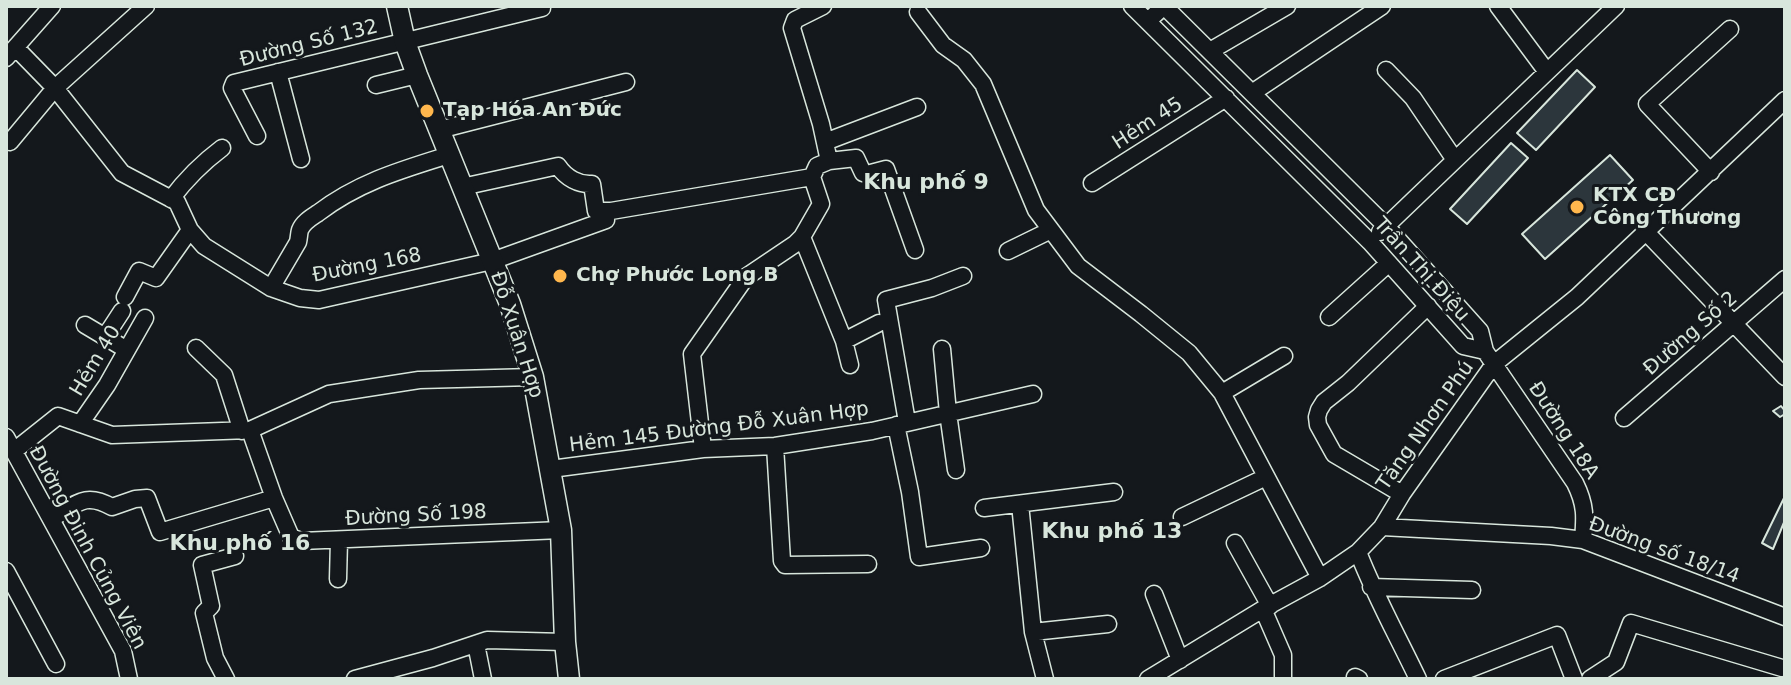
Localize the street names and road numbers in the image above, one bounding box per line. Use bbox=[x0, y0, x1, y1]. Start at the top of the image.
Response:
street label: Đường Số 132 bbox=[237, 15, 381, 73]
street label: Hẻm 45 bbox=[1108, 93, 1188, 155]
street label: Trần Thị Điệu bbox=[1368, 213, 1474, 327]
street label: Đường 168 bbox=[311, 244, 423, 288]
street label: Đỗ Xuân Hợp bbox=[484, 269, 548, 401]
street label: Đường Số 2 bbox=[1639, 287, 1743, 381]
street label: Hẻm 40 bbox=[65, 321, 127, 401]
street label: Tăng Nhơn Phú bbox=[1372, 357, 1480, 495]
street label: Đường 18A bbox=[1523, 378, 1603, 484]
street label: Hẻm 145 Đường Đỗ Xuân Hợp bbox=[568, 398, 870, 458]
street label: Đường Đinh Củng Viên bbox=[23, 442, 151, 654]
street label: Đường Số 198 bbox=[345, 500, 487, 532]
street label: Đường số 18/14 bbox=[1585, 513, 1743, 589]

